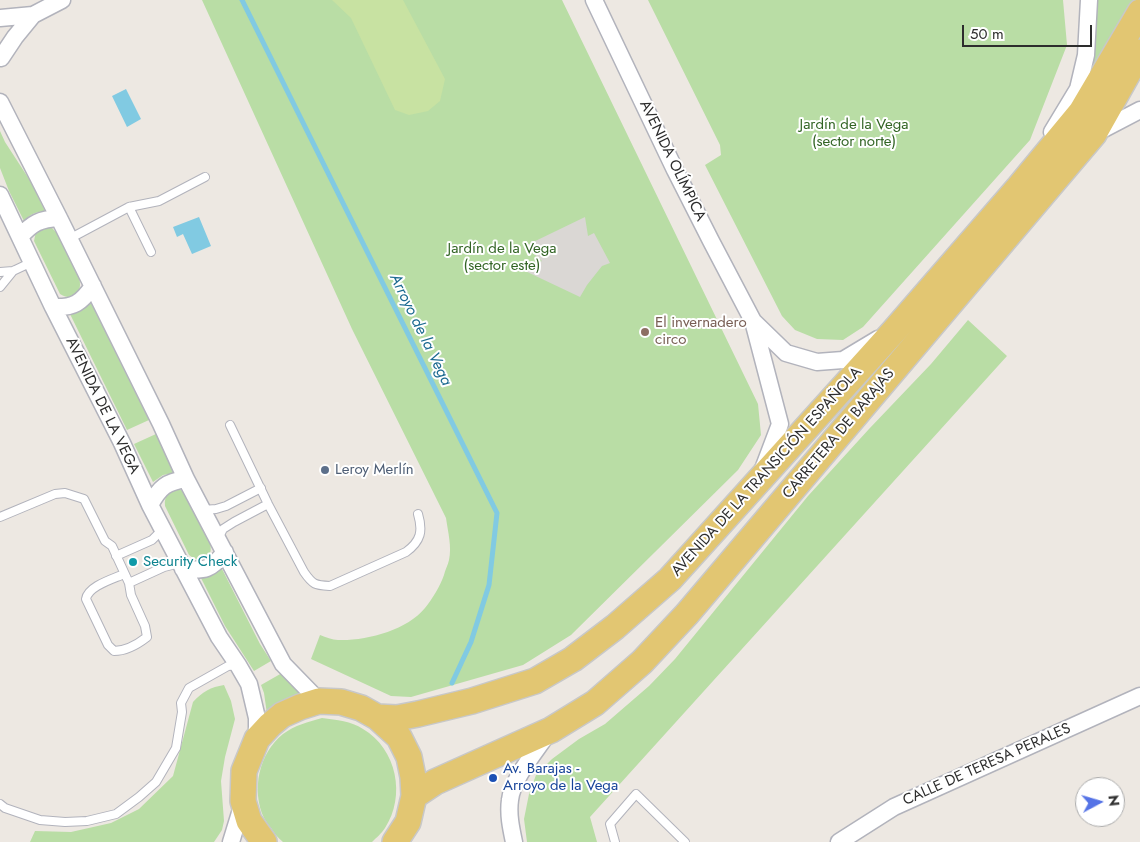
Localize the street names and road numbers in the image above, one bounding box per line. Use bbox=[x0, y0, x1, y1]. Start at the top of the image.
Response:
street label: AVENIDA OLÍMPICA bbox=[635, 98, 709, 224]
street label: AVENIDA DE LA VEGA bbox=[61, 335, 143, 477]
street label: AVENIDA DE LA TRANSICIÓN ESPAÑOLA bbox=[668, 364, 866, 580]
street label: CARRETERA DE BARAJAS bbox=[779, 365, 899, 503]
street label: CALLE DE TERESA PERALES bbox=[900, 720, 1074, 810]

